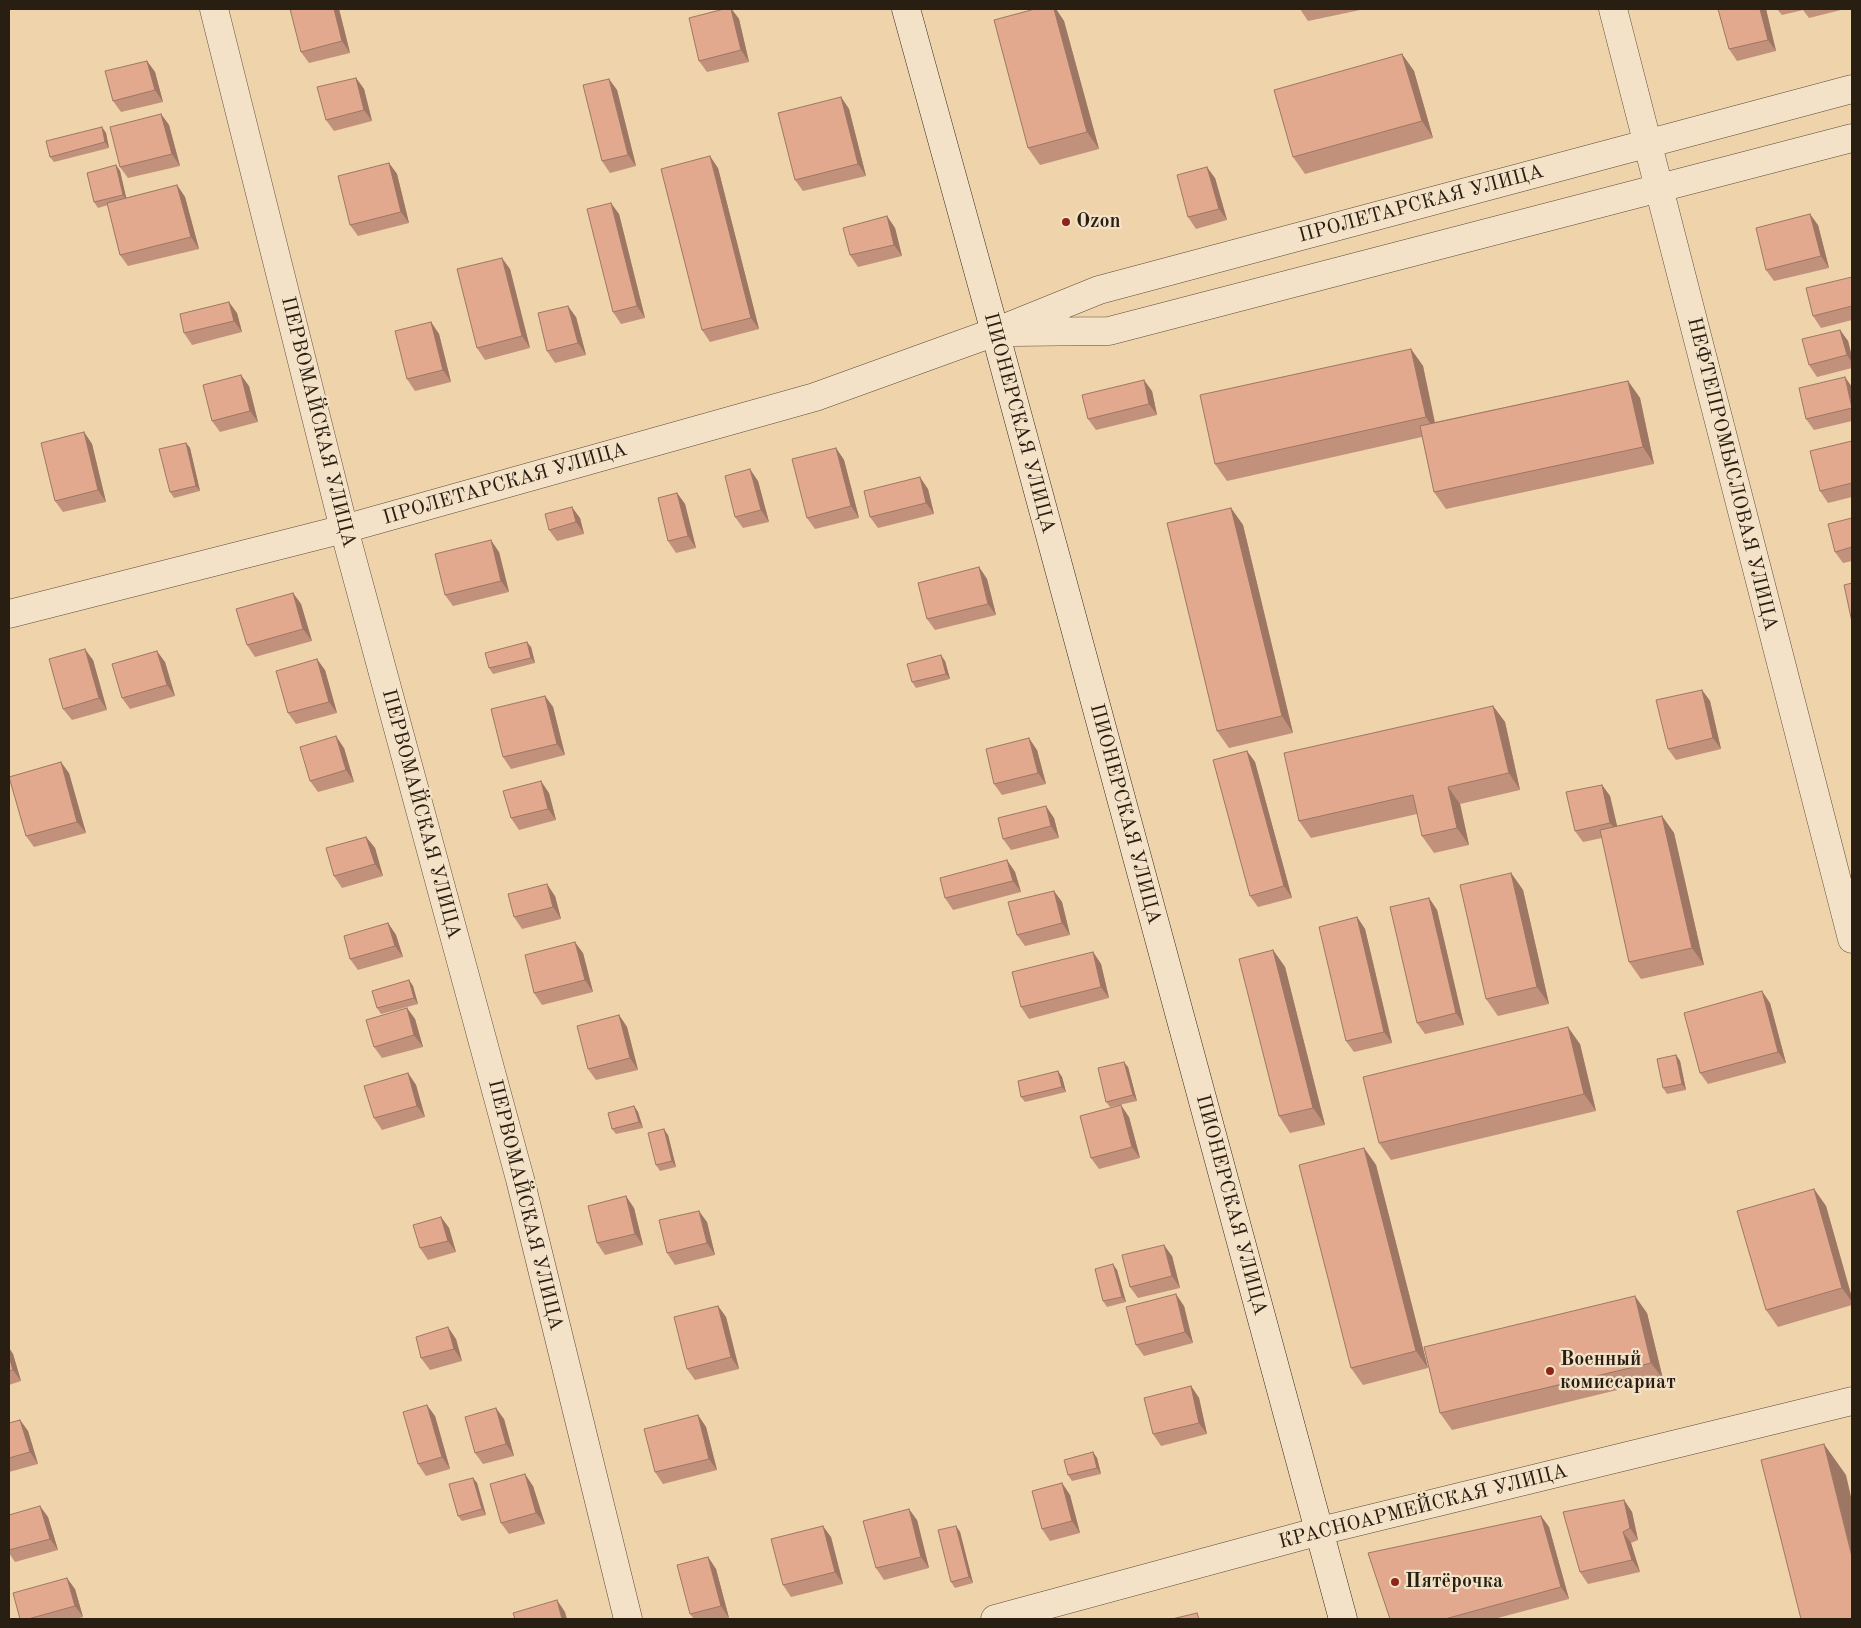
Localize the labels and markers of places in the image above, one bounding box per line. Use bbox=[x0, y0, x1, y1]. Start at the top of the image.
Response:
place label: Ozon bbox=[1076, 210, 1121, 234]
marker: Ozon bbox=[1060, 216, 1072, 228]
place label: Военный комиссариат bbox=[1560, 1348, 1676, 1395]
marker: Военный комиссариат bbox=[1544, 1365, 1556, 1377]
place label: Пятёрочка bbox=[1405, 1570, 1503, 1594]
marker: Пятёрочка bbox=[1389, 1576, 1401, 1588]

